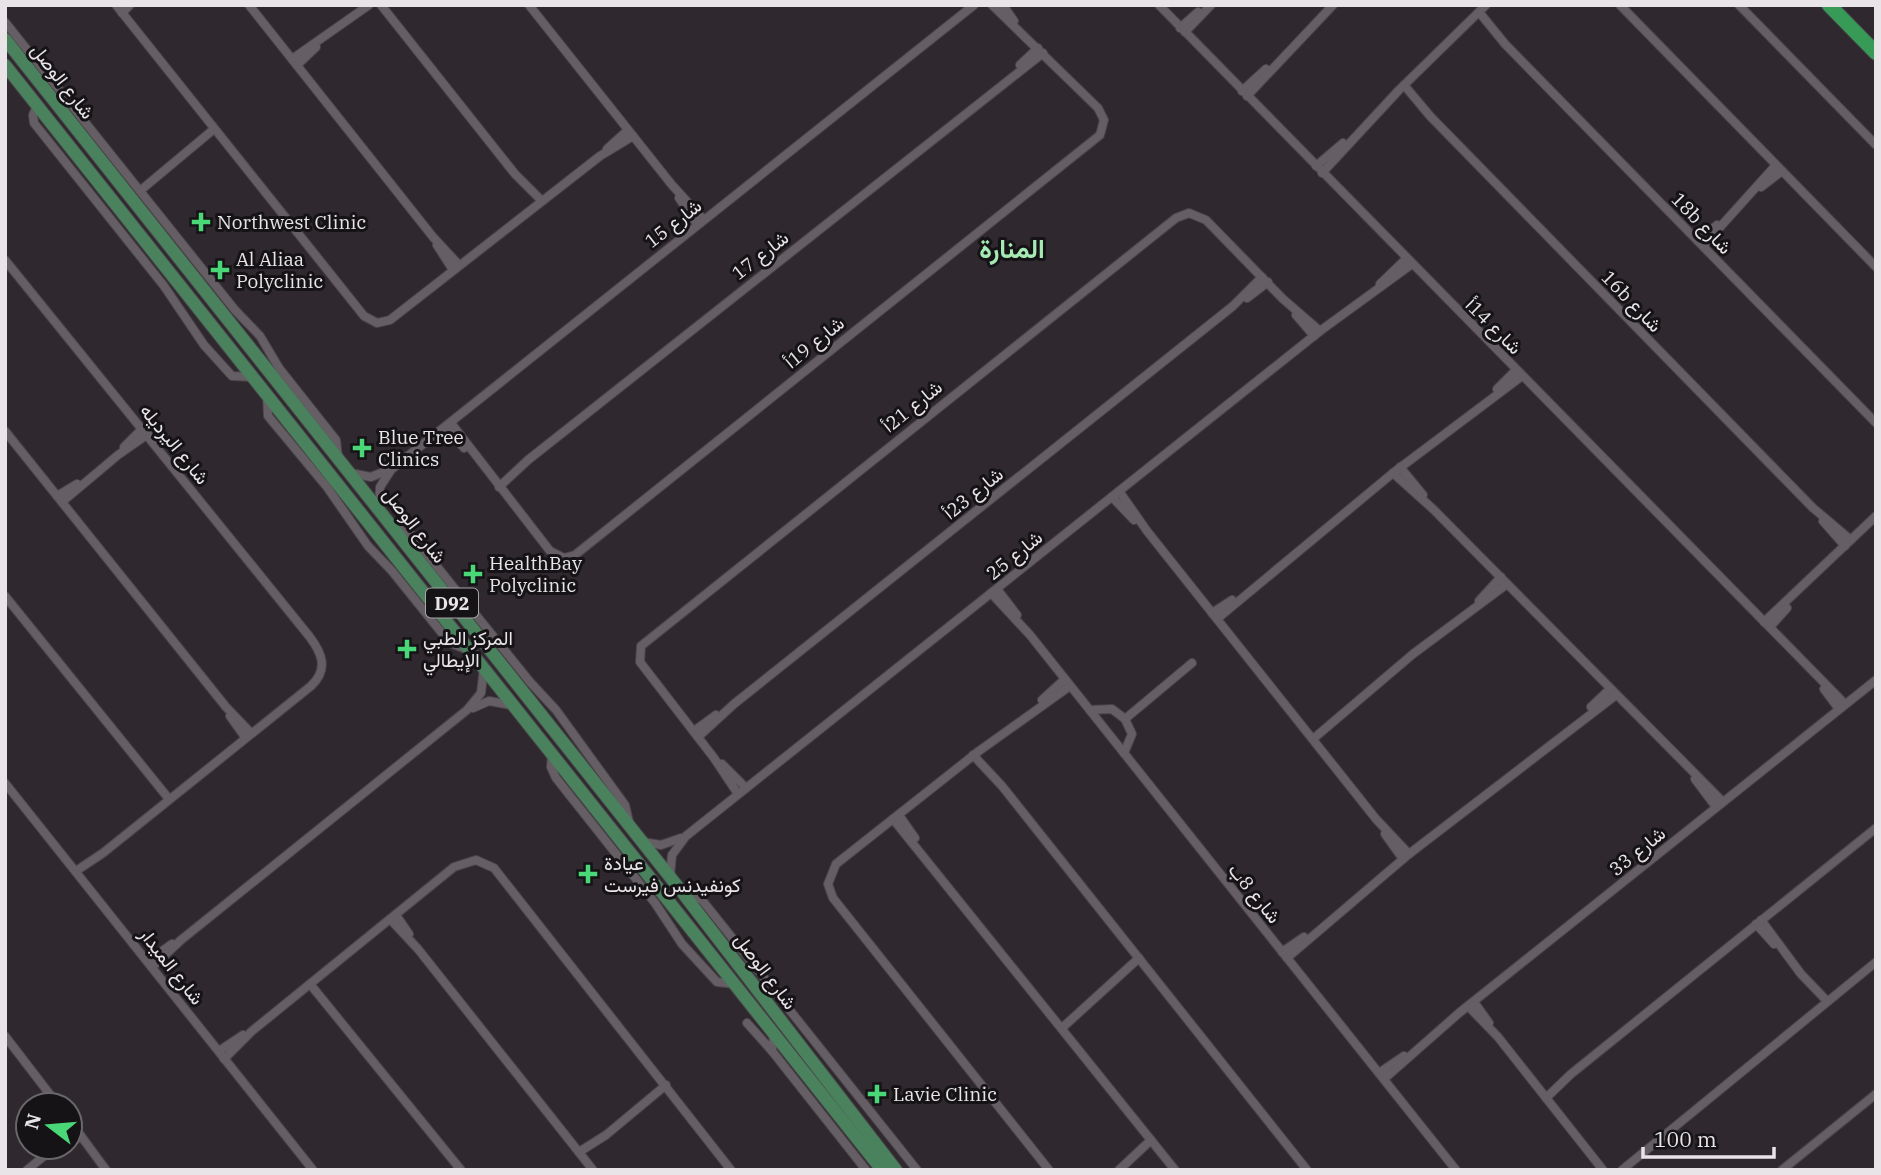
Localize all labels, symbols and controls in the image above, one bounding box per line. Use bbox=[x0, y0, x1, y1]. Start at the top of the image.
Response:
street label: شارع الوصل bbox=[25, 38, 100, 124]
street label: 18b شارع bbox=[1666, 187, 1737, 260]
street label: شارع 15 bbox=[640, 193, 707, 253]
place label: Northwest Clinic bbox=[217, 210, 367, 234]
marker: Northwest Clinic bbox=[191, 212, 211, 232]
street label: شارع 17 bbox=[727, 225, 794, 285]
district label: المنارة bbox=[979, 231, 1045, 265]
place label: Al Aliaa Polyclinic bbox=[236, 247, 323, 293]
marker: Al Aliaa Polyclinic bbox=[210, 260, 230, 280]
street label: 16b شارع bbox=[1596, 265, 1667, 338]
street label: شارع 14أ bbox=[1460, 293, 1527, 360]
street label: شارع 19أ bbox=[779, 311, 849, 374]
street label: شارع 21أ bbox=[877, 375, 947, 438]
street label: شارع اليرديله bbox=[134, 399, 215, 490]
place label: Blue Tree Clinics bbox=[378, 425, 464, 471]
marker: Blue Tree Clinics bbox=[352, 438, 372, 458]
street label: شارع 23أ bbox=[938, 462, 1008, 525]
street label: شارع الوصل bbox=[377, 482, 452, 568]
street label: شارع 25 bbox=[981, 525, 1048, 586]
place label: HealthBay Polyclinic bbox=[489, 551, 583, 597]
marker: HealthBay Polyclinic bbox=[463, 564, 483, 584]
road number: D92 bbox=[426, 588, 478, 618]
place label: المركز الطبي الإيطالي bbox=[423, 626, 513, 676]
marker: المركز الطبي الإيطالي bbox=[397, 639, 417, 659]
street label: شارع 33 bbox=[1604, 821, 1671, 882]
place label: عيادة كونفيدنس فيرست bbox=[604, 851, 741, 897]
street label: شارع 8ب bbox=[1223, 858, 1287, 929]
marker: عيادة كونفيدنس فيرست bbox=[578, 864, 598, 884]
street label: شارع الميدار bbox=[133, 922, 210, 1010]
street label: شارع الوصل bbox=[729, 928, 803, 1015]
place label: Lavie Clinic bbox=[893, 1082, 997, 1106]
marker: Lavie Clinic bbox=[867, 1084, 887, 1104]
north arrow bbox=[14, 1091, 84, 1161]
text: N bbox=[19, 1111, 46, 1132]
scale bar bbox=[1643, 1116, 1774, 1160]
text: 100 m bbox=[1654, 1125, 1717, 1153]

